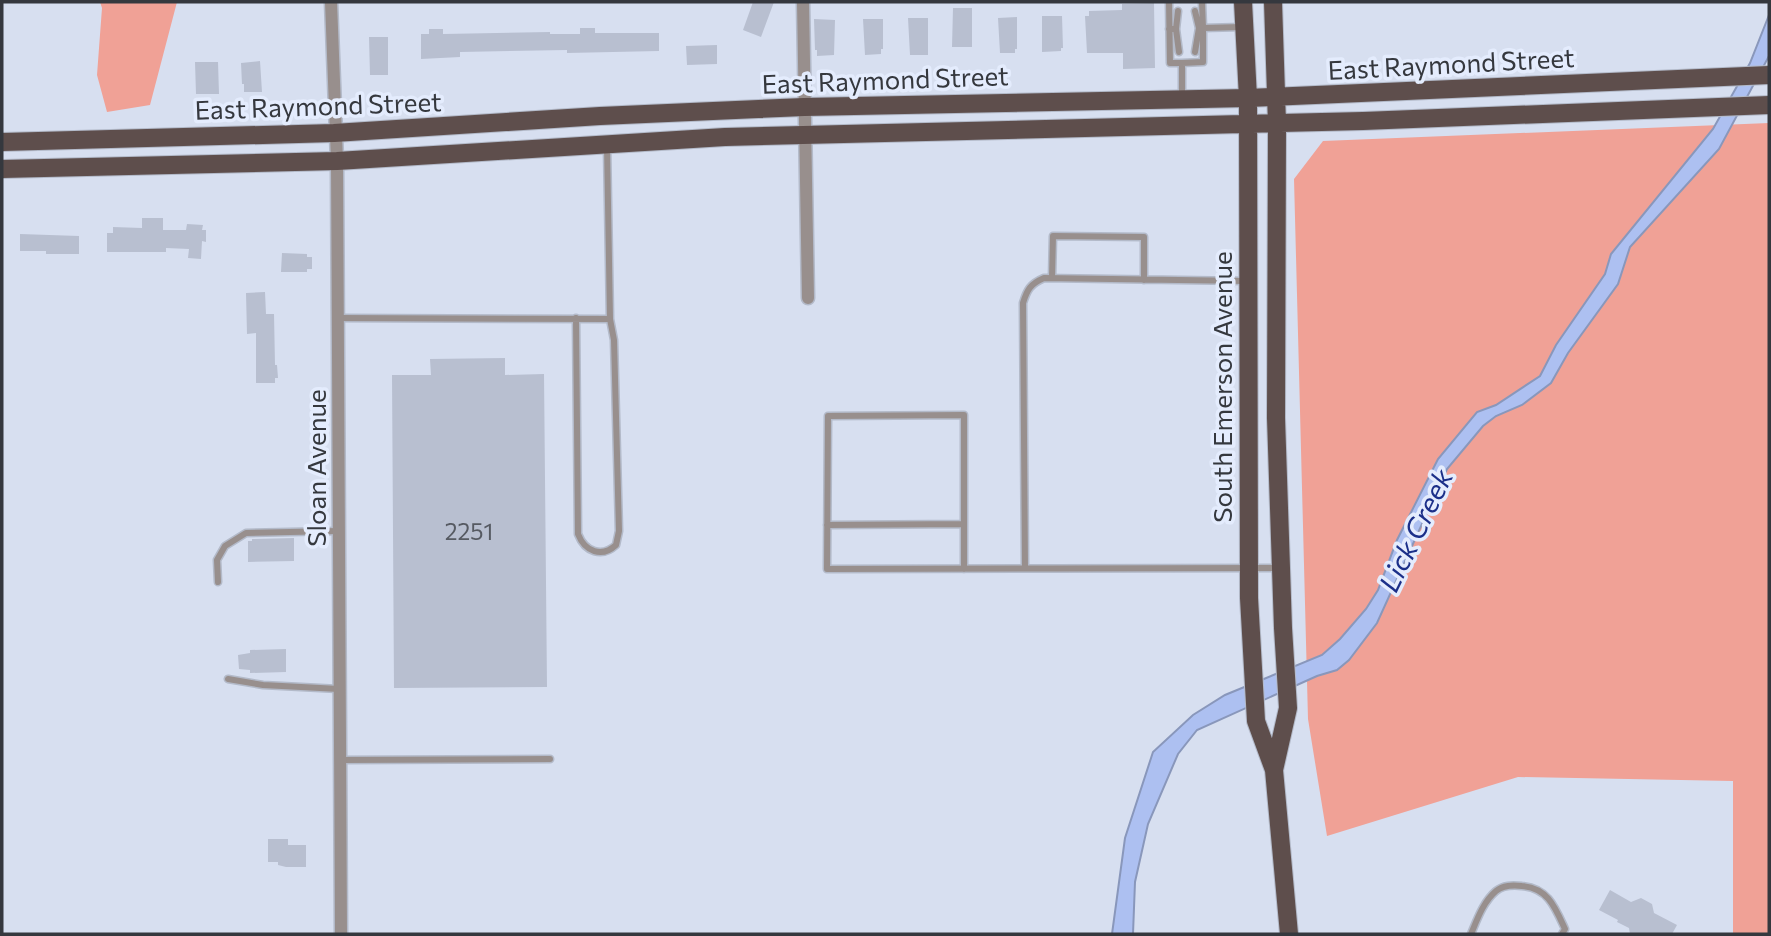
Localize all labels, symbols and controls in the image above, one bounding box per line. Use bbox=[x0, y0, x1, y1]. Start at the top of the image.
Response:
street label: East Raymond Street bbox=[1327, 41, 1575, 85]
street label: East Raymond Street bbox=[761, 59, 1009, 99]
street label: East Raymond Street bbox=[194, 85, 442, 125]
street label: South Emerson Avenue bbox=[1206, 251, 1237, 523]
street label: Sloan Avenue bbox=[300, 389, 331, 547]
water label: Lick Creek bbox=[1371, 462, 1460, 597]
house number: 2251 bbox=[445, 517, 493, 545]

